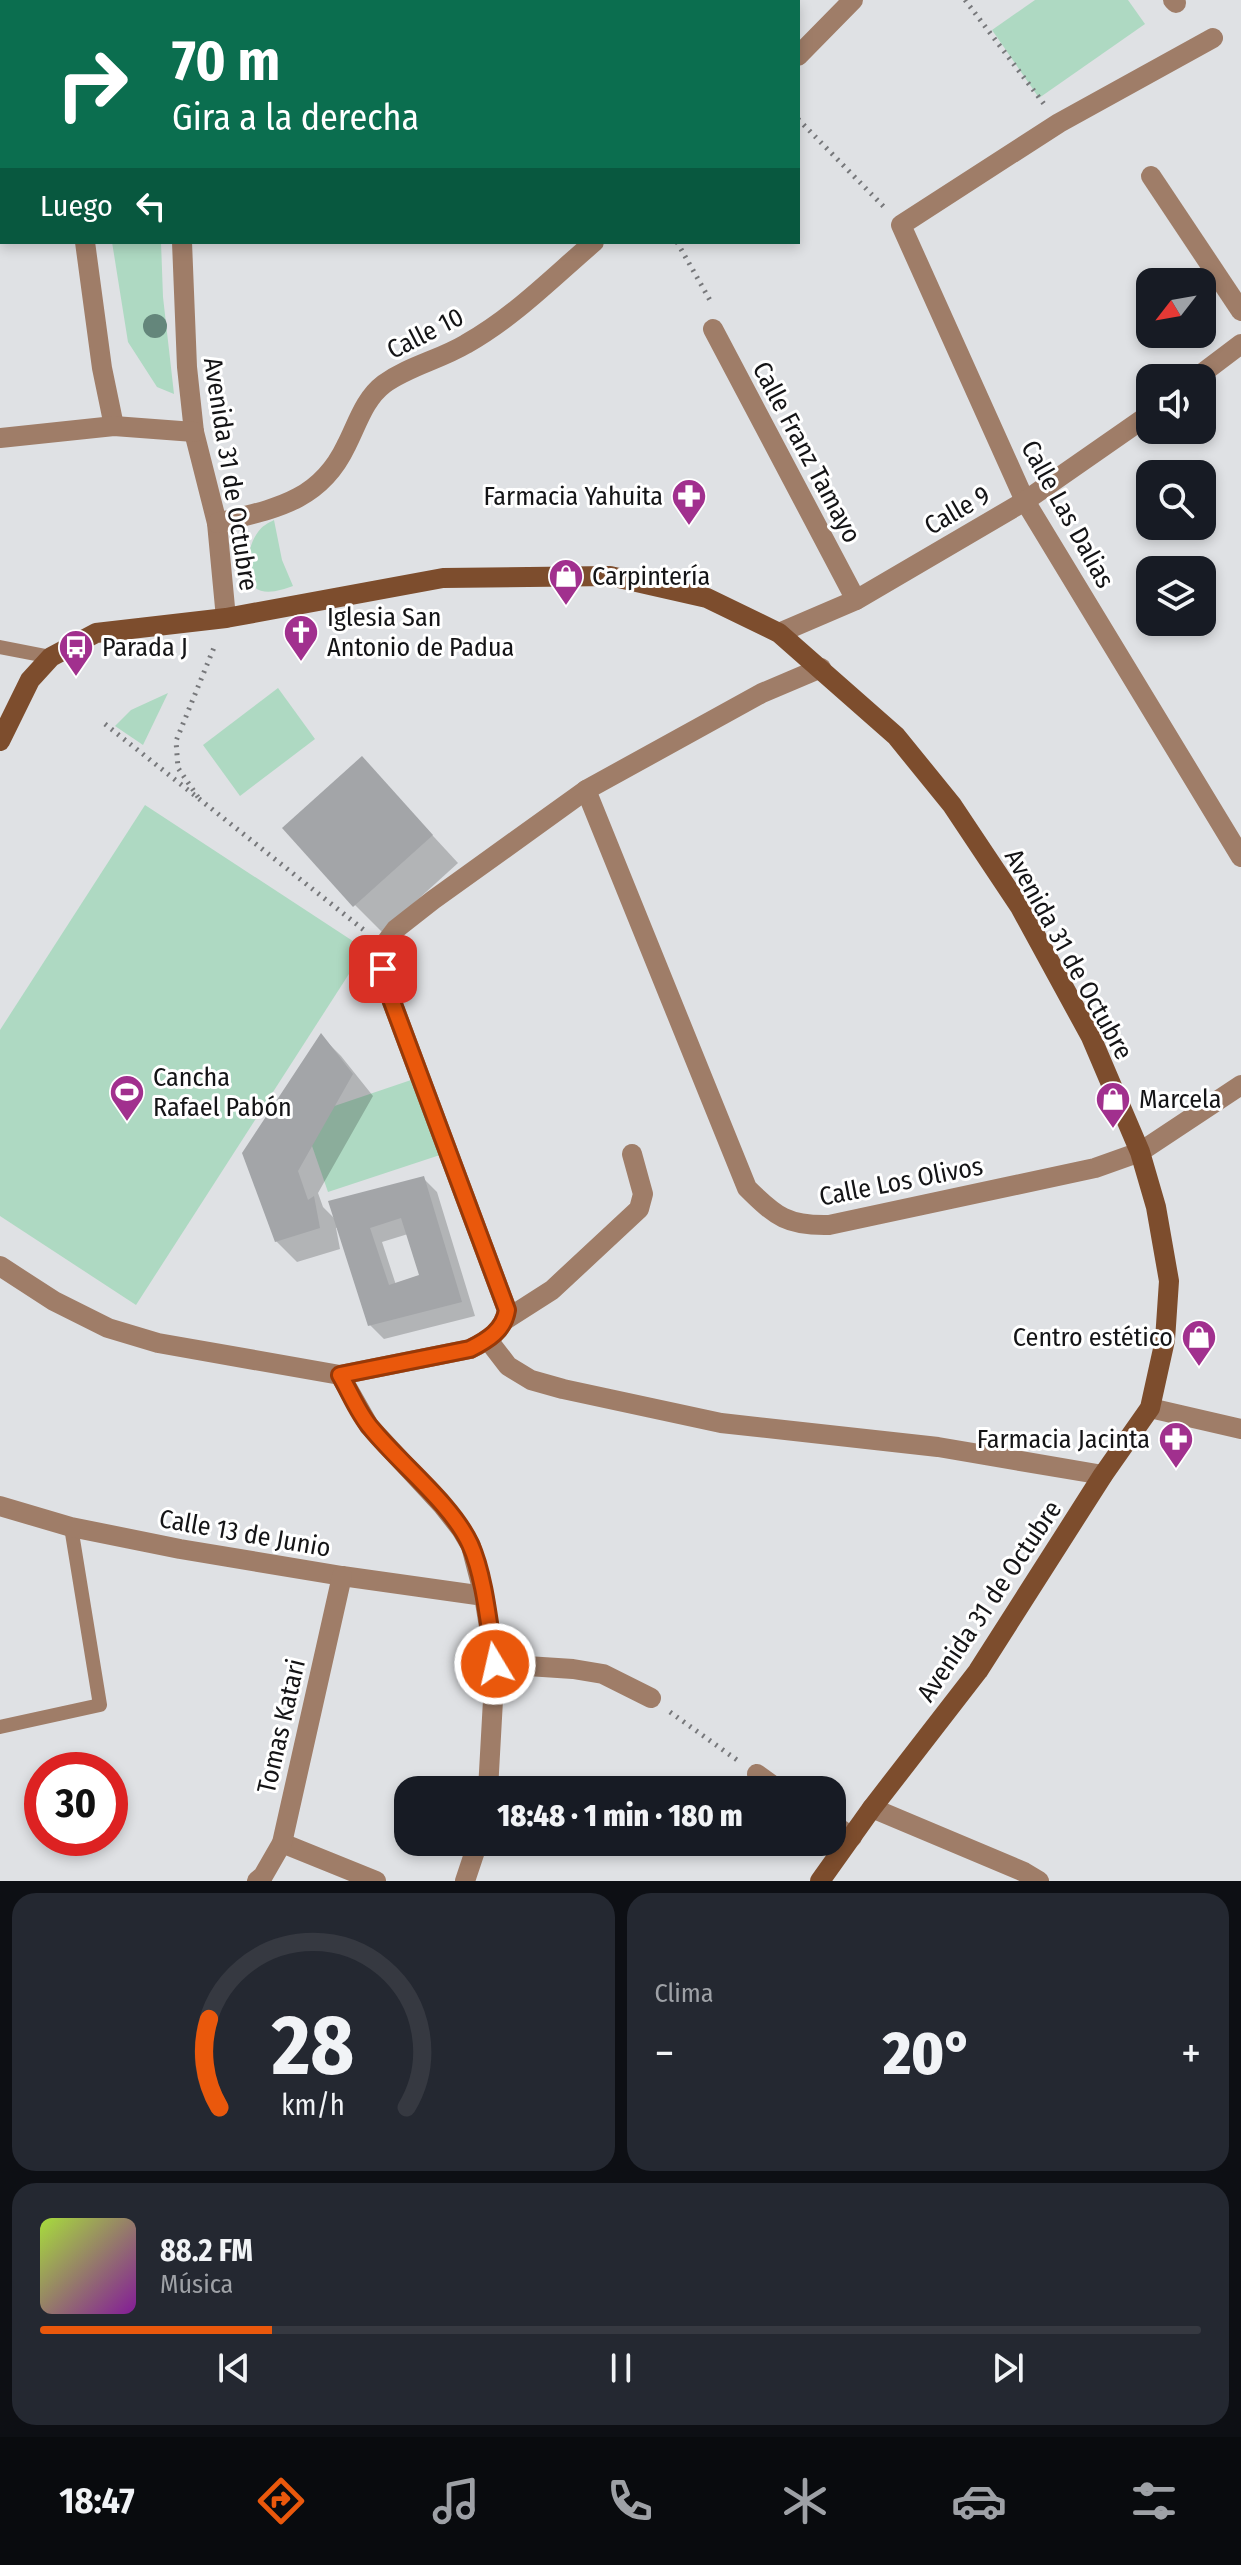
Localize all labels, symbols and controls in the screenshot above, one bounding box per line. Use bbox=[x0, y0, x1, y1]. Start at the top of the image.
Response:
text: 70 m bbox=[172, 28, 280, 95]
icon: right bbox=[40, 32, 144, 136]
text: Gira a la derecha bbox=[172, 96, 419, 140]
icon: left bbox=[129, 184, 173, 228]
text: Luego bbox=[40, 188, 113, 224]
north arrow bbox=[1136, 268, 1216, 348]
map controls bbox=[1136, 268, 1216, 636]
street label: Calle 10 bbox=[382, 301, 469, 366]
street label: Avenida 31 de Octubre bbox=[197, 355, 264, 593]
street label: Calle Franz Tamayo bbox=[746, 356, 867, 548]
button: sound bbox=[1136, 364, 1216, 444]
street label: Calle Las Dalias bbox=[1014, 435, 1121, 593]
button: search bbox=[1136, 460, 1216, 540]
pharmacy icon: Farmacia Yahuita bbox=[670, 477, 708, 527]
street label: Calle 9 bbox=[919, 479, 996, 542]
place label: Farmacia Yahuita bbox=[484, 481, 663, 512]
button: layers bbox=[1136, 556, 1216, 636]
shop icon: Carpintería bbox=[547, 557, 585, 607]
place label: Carpintería bbox=[592, 561, 710, 592]
place label: Iglesia San Antonio de Padua bbox=[327, 602, 514, 663]
church icon: Iglesia San Antonio de Padua bbox=[282, 613, 320, 663]
bus stop icon: Parada J bbox=[57, 628, 95, 678]
place label: Parada J bbox=[102, 632, 188, 663]
street label: Avenida 31 de Octubre bbox=[998, 844, 1139, 1065]
pin bbox=[349, 935, 417, 1003]
icon: arrive bbox=[361, 947, 405, 991]
place label: Cancha Rafael Pabón bbox=[153, 1062, 292, 1123]
sports icon: Cancha Rafael Pabón bbox=[108, 1073, 146, 1123]
shop icon: Marcela bbox=[1094, 1080, 1132, 1130]
place label: Marcela bbox=[1139, 1084, 1222, 1115]
street label: Calle Los Olivos bbox=[817, 1150, 985, 1213]
shop icon: Centro estético bbox=[1180, 1318, 1218, 1368]
place label: Centro estético bbox=[1013, 1322, 1173, 1353]
pharmacy icon: Farmacia Jacinta bbox=[1157, 1420, 1195, 1470]
place label: Farmacia Jacinta bbox=[977, 1424, 1150, 1455]
street label: Avenida 31 de Octubre bbox=[911, 1495, 1068, 1708]
street label: Calle 13 de Junio bbox=[157, 1503, 333, 1564]
position arrow bbox=[453, 1622, 537, 1706]
street label: Tomas Katari bbox=[251, 1656, 312, 1796]
speed limit sign: 30 bbox=[24, 1752, 128, 1856]
text: 18:48 · 1 min · 180 m bbox=[497, 1798, 743, 1834]
text: Clima bbox=[655, 1978, 714, 2009]
text: 28 bbox=[271, 1996, 354, 2096]
text: 20° bbox=[883, 2018, 972, 2090]
text: − bbox=[655, 2027, 674, 2080]
text: + bbox=[1181, 2027, 1201, 2080]
text: km/h bbox=[281, 2088, 345, 2123]
text: 88.2 FM bbox=[160, 2233, 253, 2269]
text: Música bbox=[160, 2269, 233, 2300]
icon: previous bbox=[212, 2346, 256, 2390]
icon: pause bbox=[599, 2346, 643, 2390]
icon: next bbox=[986, 2346, 1030, 2390]
icon: directions bbox=[253, 2473, 309, 2529]
icon: music bbox=[428, 2473, 484, 2529]
icon: phone bbox=[602, 2473, 658, 2529]
icon: climate bbox=[777, 2473, 833, 2529]
icon: car bbox=[951, 2473, 1007, 2529]
icon: filters bbox=[1126, 2473, 1182, 2529]
text: 18:47 bbox=[59, 2479, 135, 2523]

